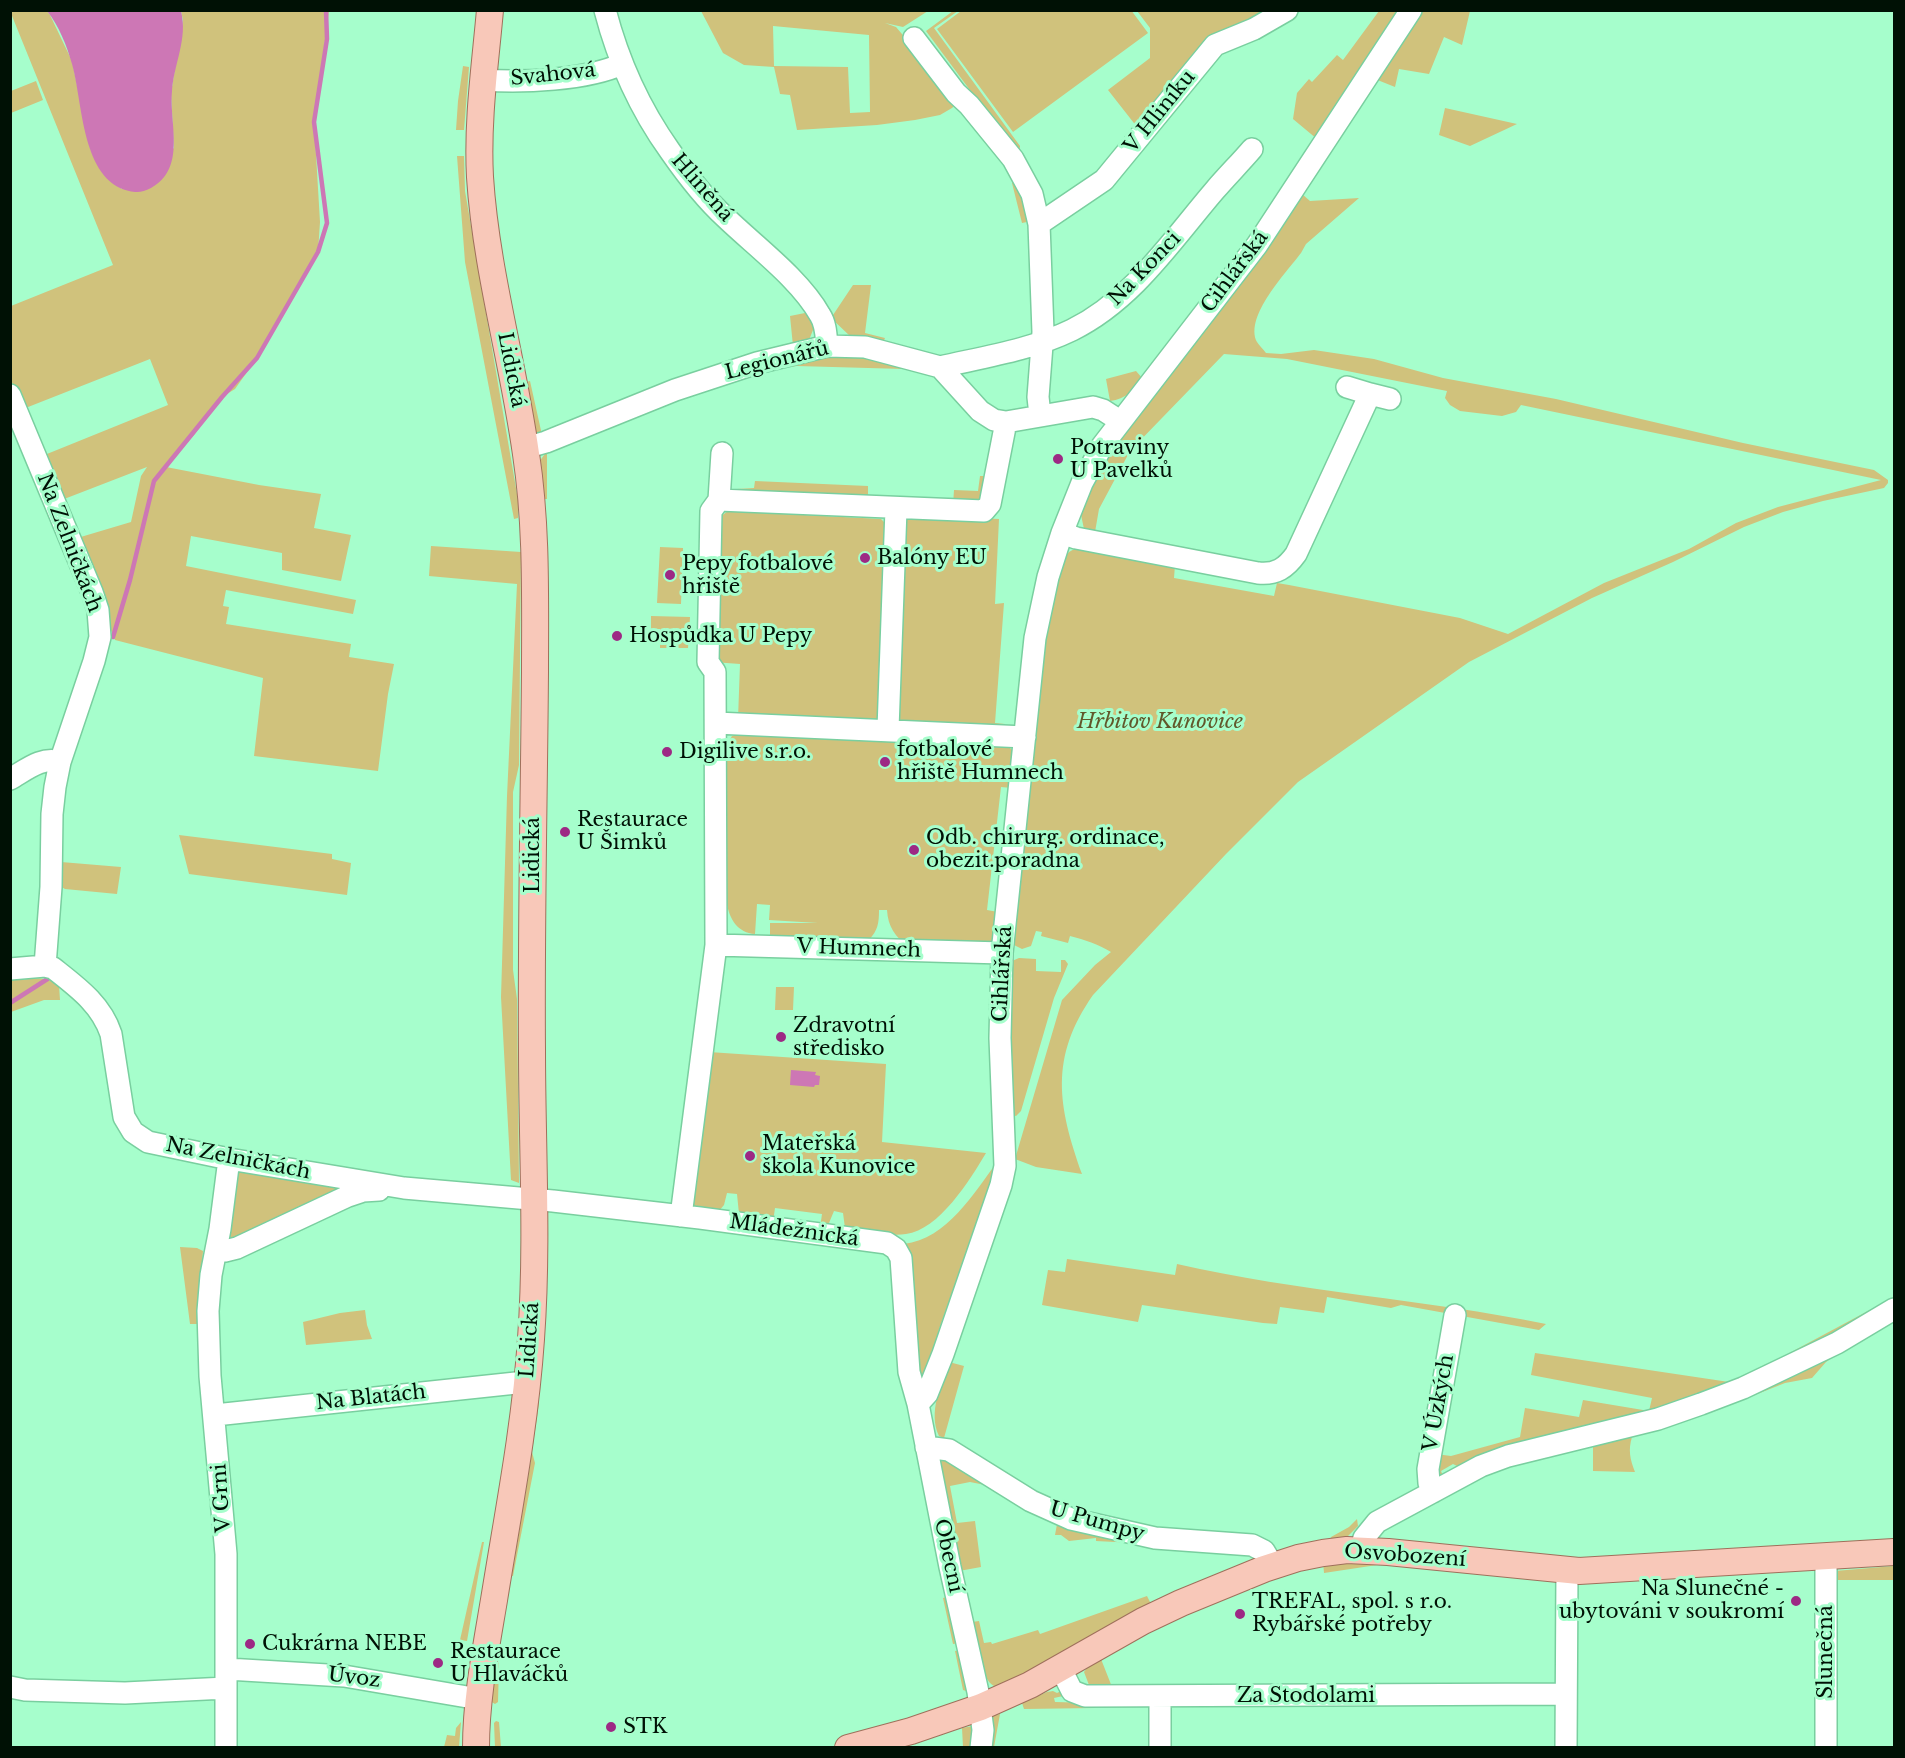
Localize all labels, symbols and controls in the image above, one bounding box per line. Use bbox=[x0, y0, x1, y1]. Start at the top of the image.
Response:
street label: Svahová bbox=[509, 59, 597, 91]
street label: V Hliníku bbox=[1119, 66, 1201, 158]
street label: Hliněná bbox=[666, 149, 738, 227]
street label: Cihlářská bbox=[1196, 226, 1274, 318]
street label: Na Konci bbox=[1104, 227, 1186, 311]
street label: Lidická bbox=[492, 331, 530, 409]
street label: Legionářů bbox=[723, 337, 831, 385]
place label: Potraviny U Pavelků bbox=[1070, 436, 1173, 483]
marker: Potraviny U Pavelků bbox=[1051, 452, 1065, 466]
street label: Na Zelničkách bbox=[32, 470, 106, 616]
place label: Balóny EU bbox=[877, 546, 987, 570]
marker: Balóny EU bbox=[858, 551, 872, 565]
place label: Pepy fotbalové hřiště bbox=[682, 552, 834, 599]
marker: Pepy fotbalové hřiště bbox=[663, 568, 677, 582]
place label: Hospůdka U Pepy bbox=[629, 624, 812, 648]
marker: Hospůdka U Pepy bbox=[610, 629, 624, 643]
park label: Hřbitov Kunovice bbox=[1077, 710, 1243, 734]
place label: fotbalové hřiště Humnech bbox=[897, 738, 1064, 785]
place label: Digilive s.r.o. bbox=[679, 740, 811, 764]
marker: Digilive s.r.o. bbox=[660, 745, 674, 759]
marker: fotbalové hřiště Humnech bbox=[878, 755, 892, 769]
place label: Restaurace U Šimků bbox=[577, 808, 688, 855]
street label: Lidická bbox=[521, 817, 545, 893]
marker: Restaurace U Šimků bbox=[558, 825, 572, 839]
place label: Odb. chirurg. ordinace, obezit.poradna bbox=[926, 826, 1165, 873]
marker: Odb. chirurg. ordinace, obezit.poradna bbox=[907, 843, 921, 857]
street label: Cihlářská bbox=[988, 925, 1018, 1023]
street label: V Humnech bbox=[797, 935, 921, 963]
place label: Zdravotní středisko bbox=[793, 1014, 895, 1061]
marker: Zdravotní středisko bbox=[774, 1030, 788, 1044]
place label: Mateřská škola Kunovice bbox=[762, 1132, 915, 1179]
street label: Na Zelničkách bbox=[164, 1133, 312, 1185]
marker: Mateřská škola Kunovice bbox=[743, 1149, 757, 1163]
street label: Mládežnická bbox=[728, 1210, 860, 1252]
street label: Lidická bbox=[515, 1301, 545, 1379]
street label: V Úzkých bbox=[1419, 1353, 1459, 1453]
street label: Na Blatách bbox=[315, 1380, 427, 1416]
street label: V Grni bbox=[208, 1463, 236, 1533]
street label: U Pumpy bbox=[1047, 1497, 1147, 1547]
street label: Obecní bbox=[928, 1517, 968, 1595]
street label: Osvobození bbox=[1343, 1540, 1467, 1572]
place label: Na Slunečné - ubytováni v soukromí bbox=[1559, 1577, 1784, 1624]
place label: TREFAL, spol. s r.o. Rybářské potřeby bbox=[1252, 1590, 1452, 1637]
marker: Na Slunečné - ubytováni v soukromí bbox=[1789, 1594, 1803, 1608]
street label: Slunečná bbox=[1814, 1605, 1838, 1699]
marker: TREFAL, spol. s r.o. Rybářské potřeby bbox=[1233, 1607, 1247, 1621]
place label: Cukrárna NEBE bbox=[262, 1632, 427, 1656]
marker: Cukrárna NEBE bbox=[243, 1637, 257, 1651]
place label: Restaurace U Hlaváčků bbox=[450, 1640, 568, 1687]
marker: Restaurace U Hlaváčků bbox=[431, 1656, 445, 1670]
street label: Úvoz bbox=[326, 1663, 382, 1693]
street label: Za Stodolami bbox=[1237, 1684, 1375, 1708]
place label: STK bbox=[623, 1715, 667, 1739]
marker: STK bbox=[604, 1720, 618, 1734]

